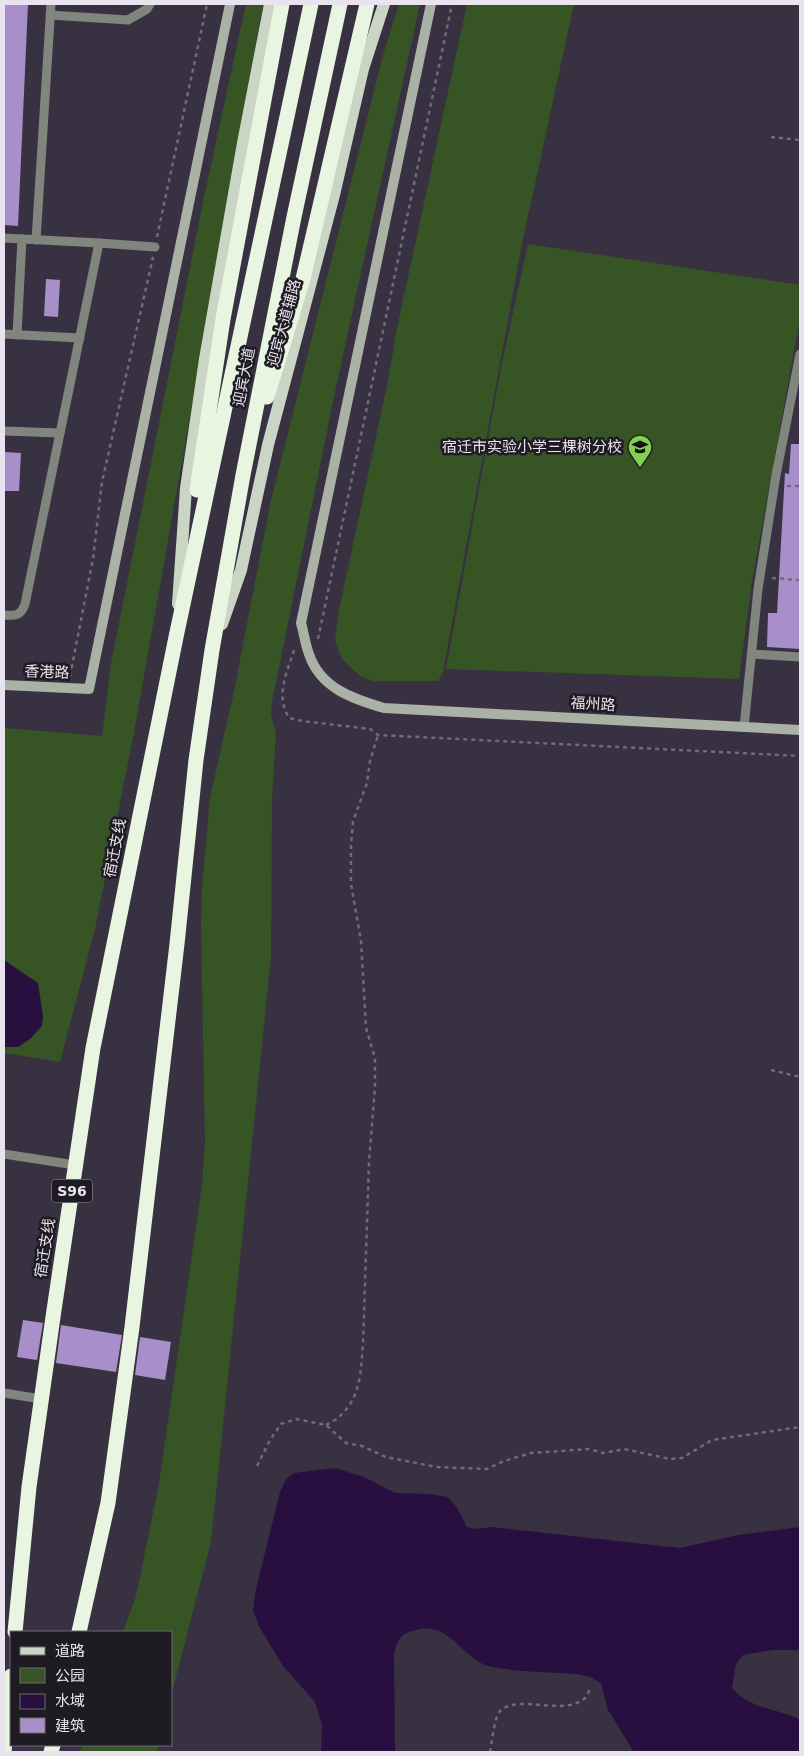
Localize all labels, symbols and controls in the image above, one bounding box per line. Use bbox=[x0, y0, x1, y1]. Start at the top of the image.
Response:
street label: 迎宾大道辅路 bbox=[264, 277, 304, 369]
street label: 迎宾大道 bbox=[229, 346, 259, 408]
school or university icon: 宿迁市实验小学三棵树分校 bbox=[627, 434, 653, 468]
place label: 宿迁市实验小学三棵树分校 bbox=[442, 438, 622, 456]
street label: 香港路 bbox=[24, 662, 70, 682]
street label: 福州路 bbox=[570, 694, 616, 714]
street label: 宿迁支线 bbox=[100, 817, 130, 879]
road number: S96 bbox=[52, 1180, 92, 1202]
street label: 宿迁支线 bbox=[31, 1217, 59, 1279]
legend bbox=[10, 1631, 172, 1746]
text: 道路 bbox=[55, 1642, 85, 1660]
text: 公园 bbox=[55, 1667, 85, 1685]
text: 水域 bbox=[55, 1692, 85, 1710]
text: 建筑 bbox=[55, 1717, 85, 1735]

